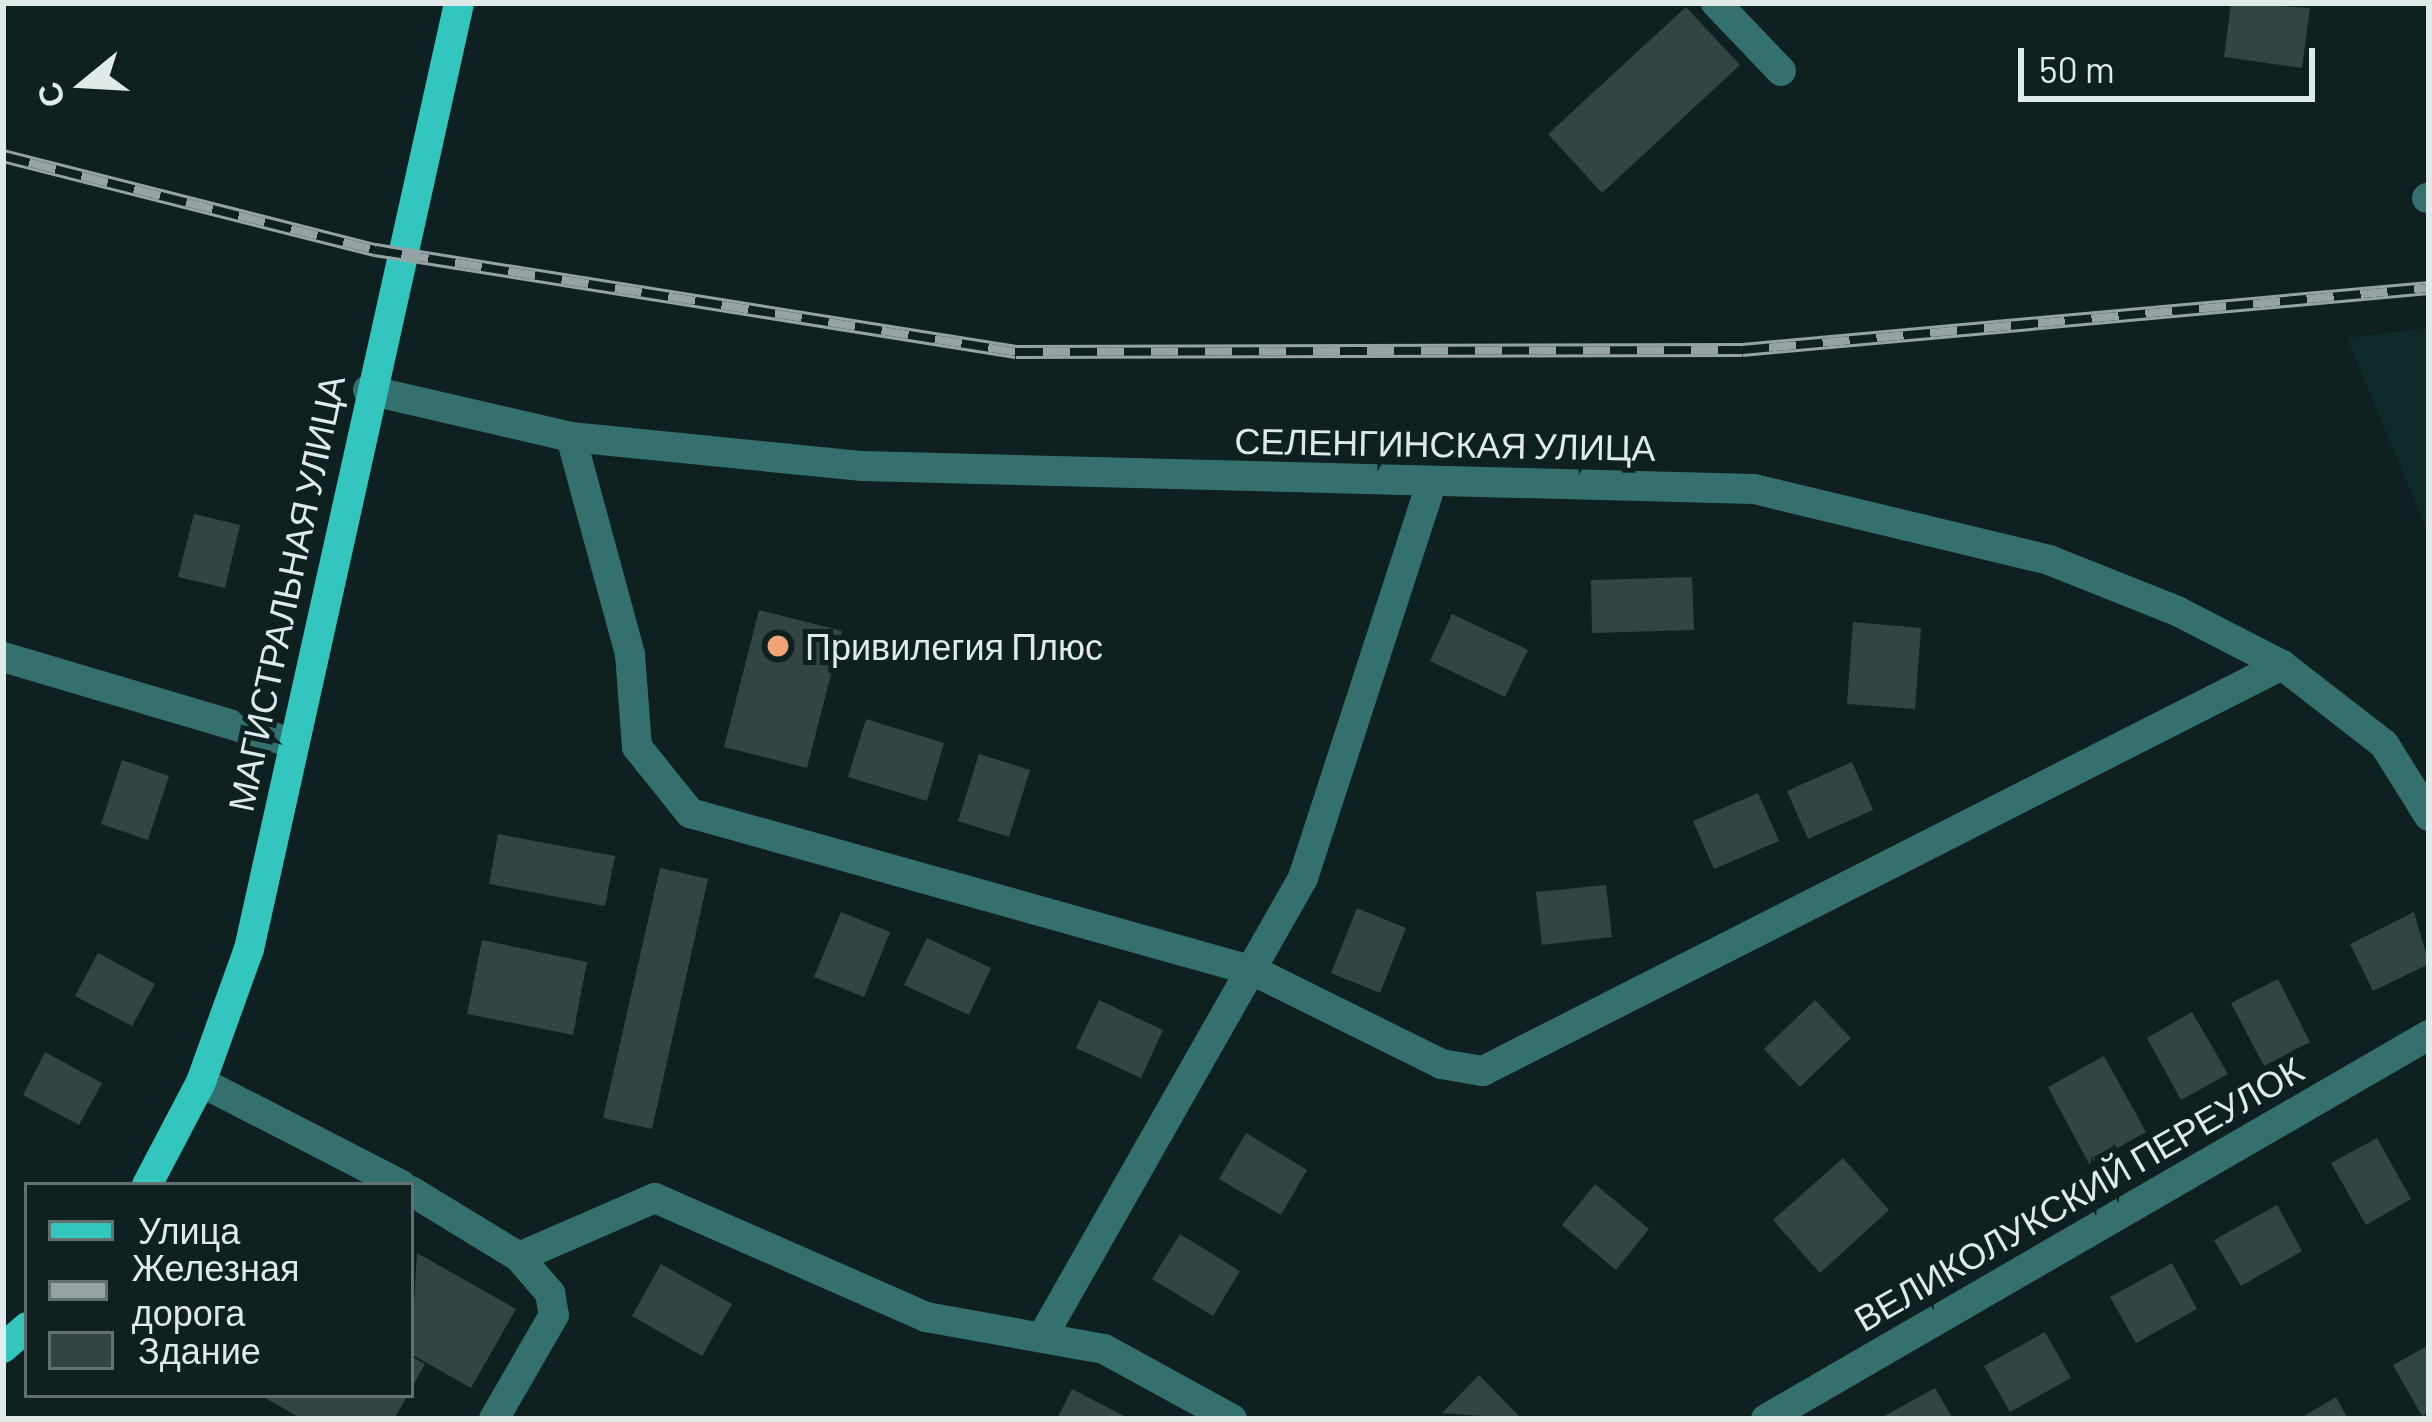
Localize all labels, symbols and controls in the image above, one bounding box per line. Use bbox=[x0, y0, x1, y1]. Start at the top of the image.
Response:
north arrow bbox=[24, 24, 144, 144]
scale bar bbox=[2024, 24, 2321, 98]
text: 50 m bbox=[2039, 47, 2115, 90]
text: С bbox=[27, 78, 72, 113]
street label: МАГИСТРАЛЬНАЯ УЛИЦА bbox=[218, 371, 352, 815]
street label: СЕЛЕНГИНСКАЯ УЛИЦА bbox=[1234, 418, 1656, 468]
place label: Привилегия Плюс bbox=[805, 624, 1103, 668]
marker: Привилегия Плюс bbox=[762, 630, 794, 662]
street label: ВЕЛИКОЛУКСКИЙ ПЕРЕУЛОК bbox=[1846, 1047, 2310, 1339]
legend bbox=[24, 1182, 414, 1398]
text: Улица bbox=[138, 1208, 240, 1251]
text: Железная дорога bbox=[132, 1245, 300, 1333]
text: Здание bbox=[138, 1328, 261, 1371]

